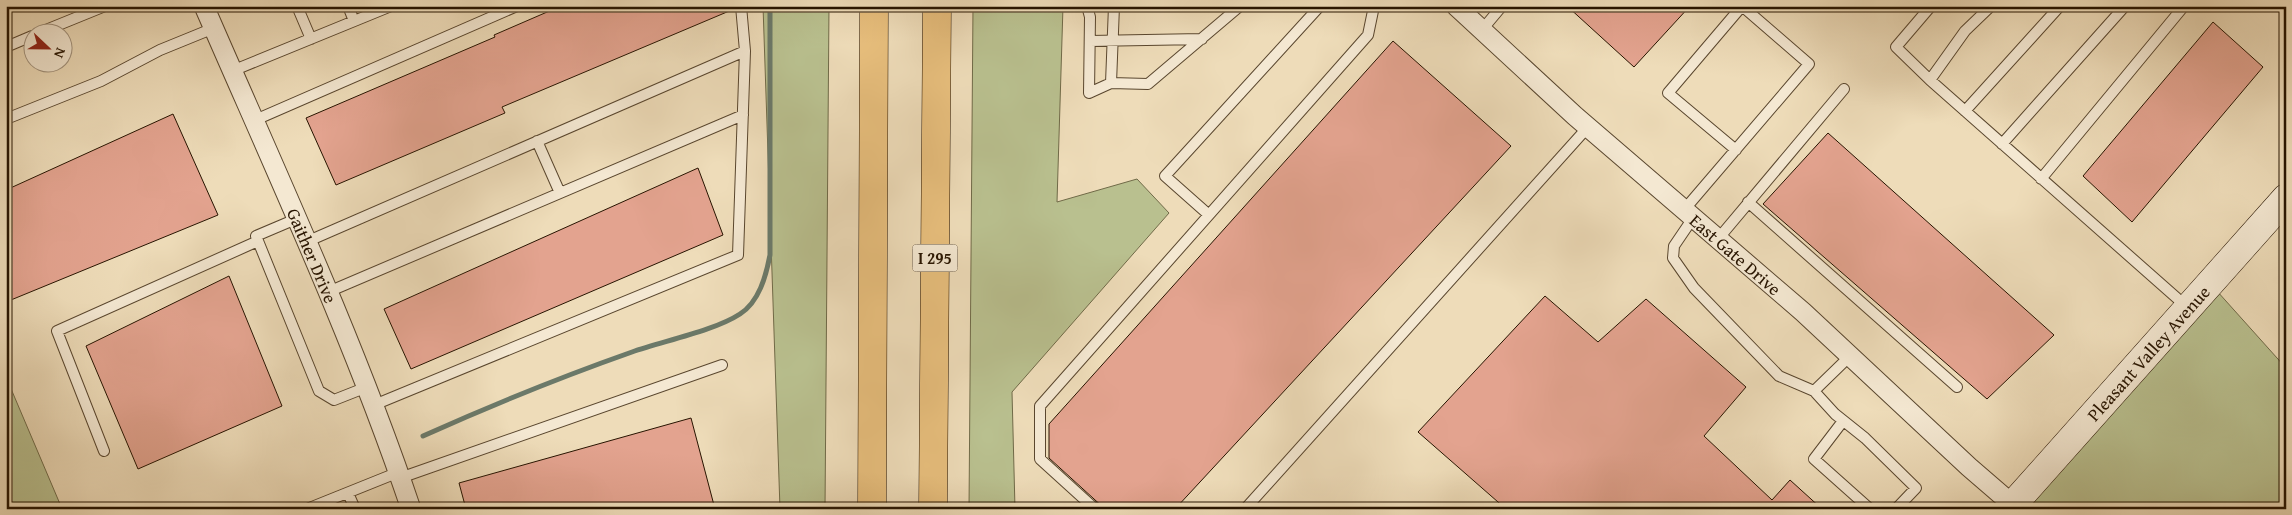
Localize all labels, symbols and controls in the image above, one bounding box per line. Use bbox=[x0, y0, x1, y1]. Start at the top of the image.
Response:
north arrow bbox=[22, 22, 72, 72]
text: N bbox=[49, 45, 71, 62]
street label: Gaither Drive bbox=[280, 204, 345, 307]
street label: East Gate Drive bbox=[1684, 207, 1788, 301]
road number: I 295 bbox=[912, 244, 958, 272]
street label: Pleasant Valley Avenue bbox=[2080, 279, 2216, 427]

